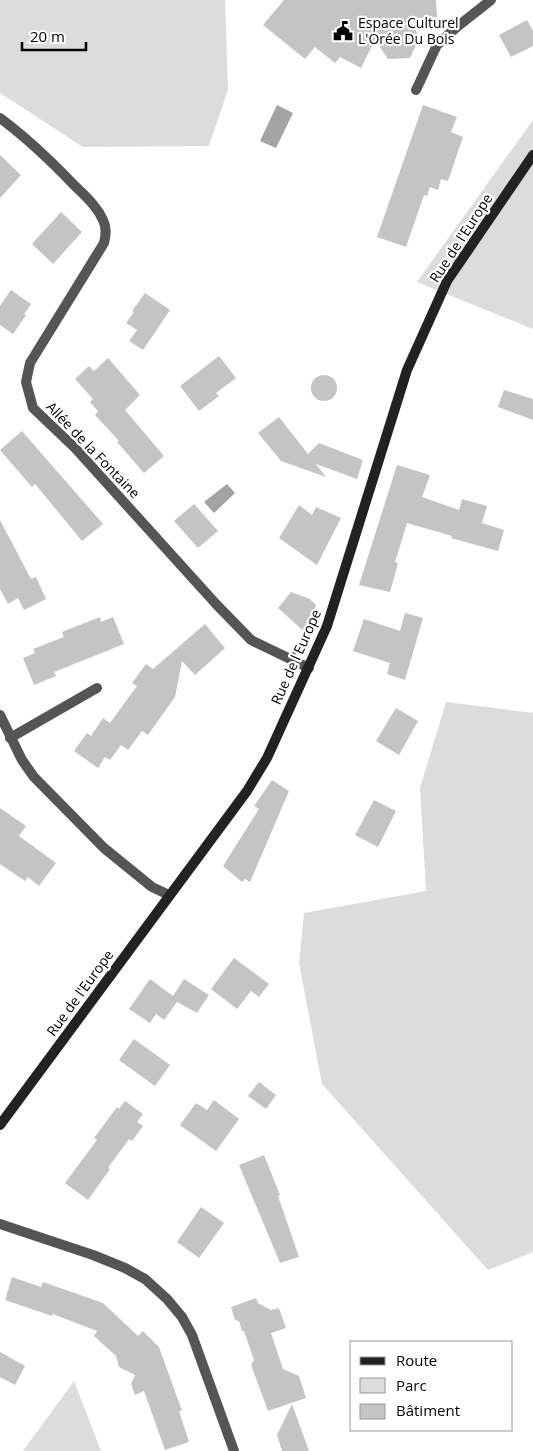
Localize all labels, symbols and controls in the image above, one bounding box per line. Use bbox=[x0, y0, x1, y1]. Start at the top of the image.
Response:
place label: Espace Culturel L'Orée Du Bois bbox=[358, 13, 459, 48]
scale bar bbox=[22, 20, 86, 52]
public building icon: Espace Culturel L'Orée Du Bois bbox=[332, 20, 354, 42]
text: 20 m bbox=[30, 26, 65, 46]
street label: Rue de l'Europe bbox=[425, 190, 496, 286]
street label: Allée de la Fontaine bbox=[42, 397, 144, 502]
street label: Rue de l'Europe bbox=[266, 606, 325, 707]
street label: Rue de l'Europe bbox=[42, 946, 117, 1040]
legend bbox=[350, 1341, 513, 1431]
text: Route bbox=[396, 1350, 437, 1370]
text: Parc bbox=[396, 1375, 427, 1395]
text: Bâtiment bbox=[396, 1400, 460, 1420]

